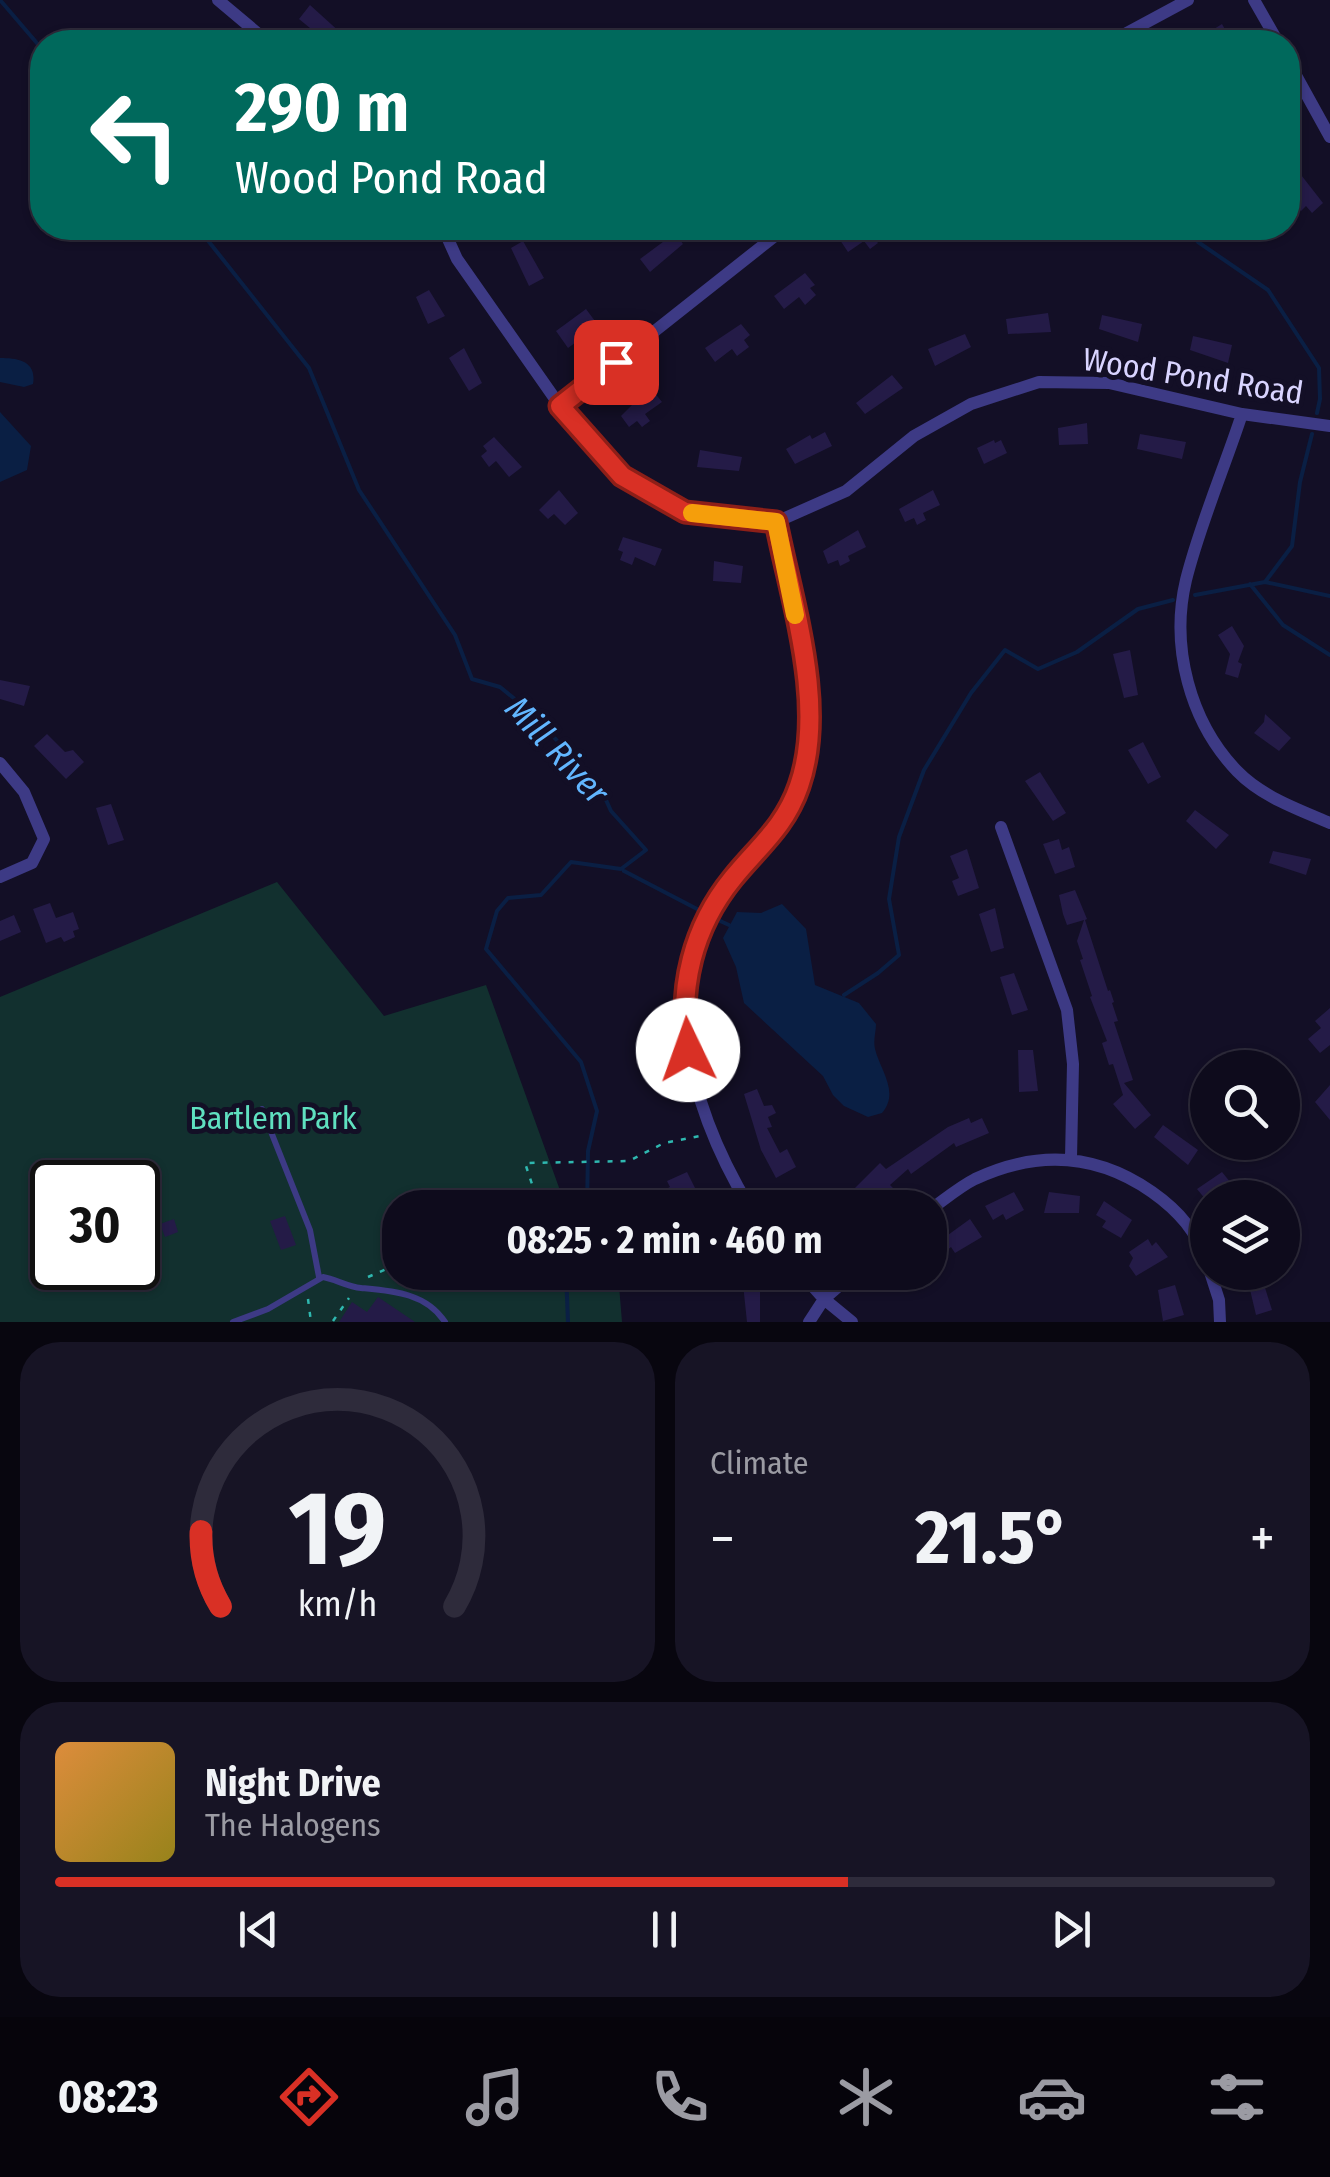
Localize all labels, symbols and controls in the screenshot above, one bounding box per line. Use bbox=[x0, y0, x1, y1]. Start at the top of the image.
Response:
text: 290 m bbox=[235, 66, 409, 150]
icon: left bbox=[70, 70, 200, 200]
text: Wood Pond Road bbox=[235, 151, 548, 205]
pin bbox=[574, 320, 659, 405]
icon: arrive bbox=[589, 335, 644, 390]
street label: Wood Pond Road bbox=[1080, 340, 1306, 412]
water label: Mill River bbox=[497, 687, 619, 814]
position arrow bbox=[636, 998, 740, 1102]
map controls bbox=[1190, 1050, 1300, 1290]
button: search bbox=[1190, 1050, 1300, 1160]
park label: Bartlem Park bbox=[189, 1099, 357, 1137]
speed limit sign: 30 bbox=[30, 1160, 160, 1290]
button: layers bbox=[1190, 1180, 1300, 1290]
text: 08:25 · 2 min · 460 m bbox=[506, 1217, 823, 1263]
text: Climate bbox=[710, 1444, 809, 1482]
text: 19 bbox=[289, 1467, 386, 1592]
text: 21.5° bbox=[915, 1493, 1070, 1583]
text: − bbox=[710, 1506, 735, 1572]
text: + bbox=[1250, 1506, 1275, 1572]
text: km/h bbox=[298, 1583, 377, 1625]
text: Night Drive bbox=[205, 1760, 381, 1806]
text: The Halogens bbox=[205, 1806, 381, 1844]
icon: previous bbox=[231, 1902, 286, 1957]
icon: pause bbox=[637, 1902, 692, 1957]
icon: next bbox=[1044, 1902, 1099, 1957]
icon: directions bbox=[274, 2062, 344, 2132]
icon: music bbox=[460, 2062, 530, 2132]
icon: phone bbox=[645, 2062, 715, 2132]
icon: climate bbox=[831, 2062, 901, 2132]
icon: car bbox=[1017, 2062, 1087, 2132]
icon: filters bbox=[1202, 2062, 1272, 2132]
text: 08:23 bbox=[58, 2070, 159, 2124]

